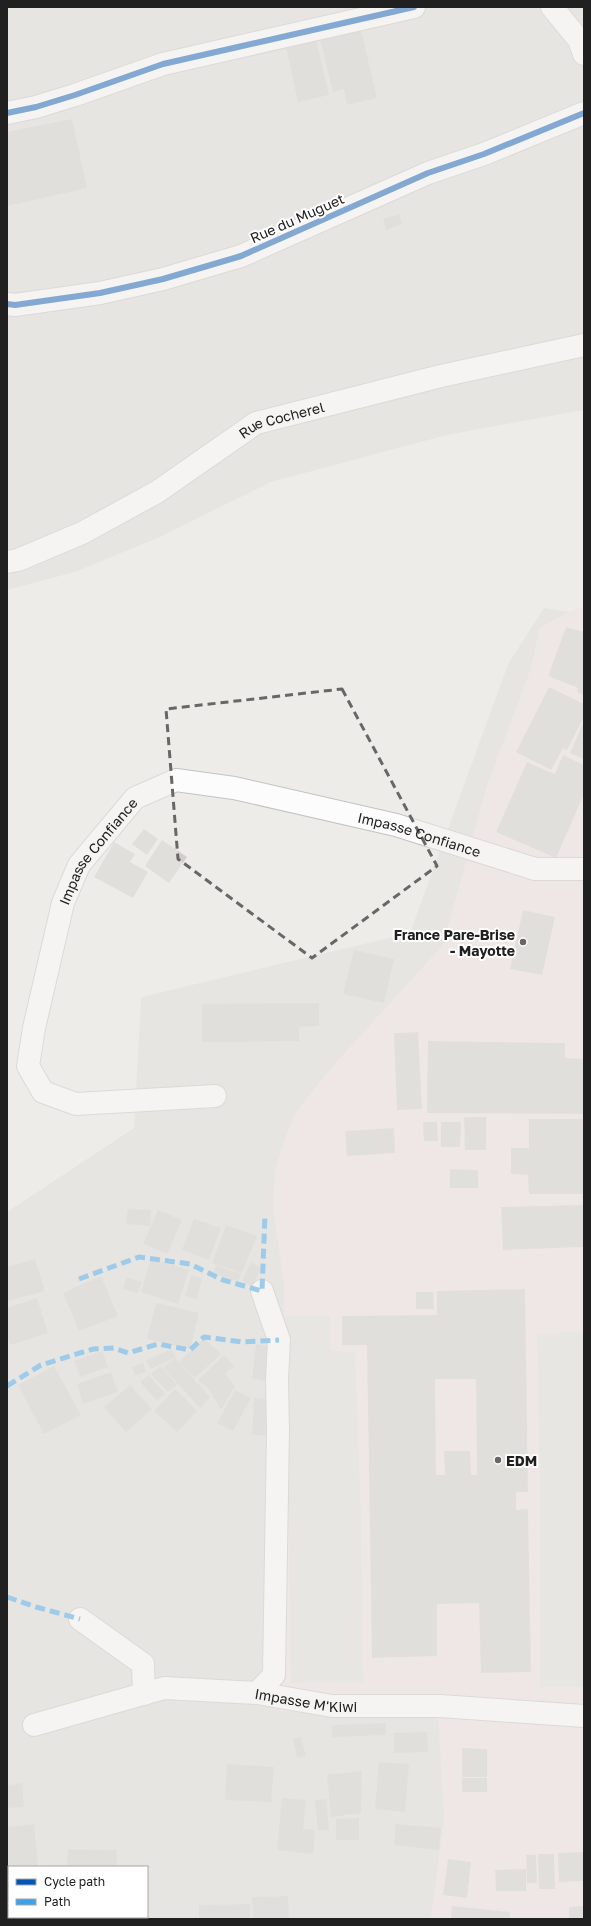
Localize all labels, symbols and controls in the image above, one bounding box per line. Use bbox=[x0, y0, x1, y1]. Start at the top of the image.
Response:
street label: Rue du Muguet bbox=[247, 190, 347, 246]
street label: Rue Cocherel bbox=[235, 398, 326, 441]
street label: Impasse Confiance bbox=[55, 794, 140, 907]
street label: Impasse Confiance bbox=[356, 808, 483, 860]
place label: France Pare-Brise - Mayotte bbox=[394, 926, 515, 959]
marker: France Pare-Brise - Mayotte bbox=[518, 937, 528, 947]
place label: EDM bbox=[506, 1452, 537, 1469]
marker: EDM bbox=[493, 1455, 503, 1465]
street label: Impasse M'Kiwi bbox=[254, 1684, 357, 1715]
legend bbox=[8, 1866, 148, 1918]
text: Cycle path bbox=[44, 1874, 105, 1889]
text: Path bbox=[44, 1894, 71, 1909]

